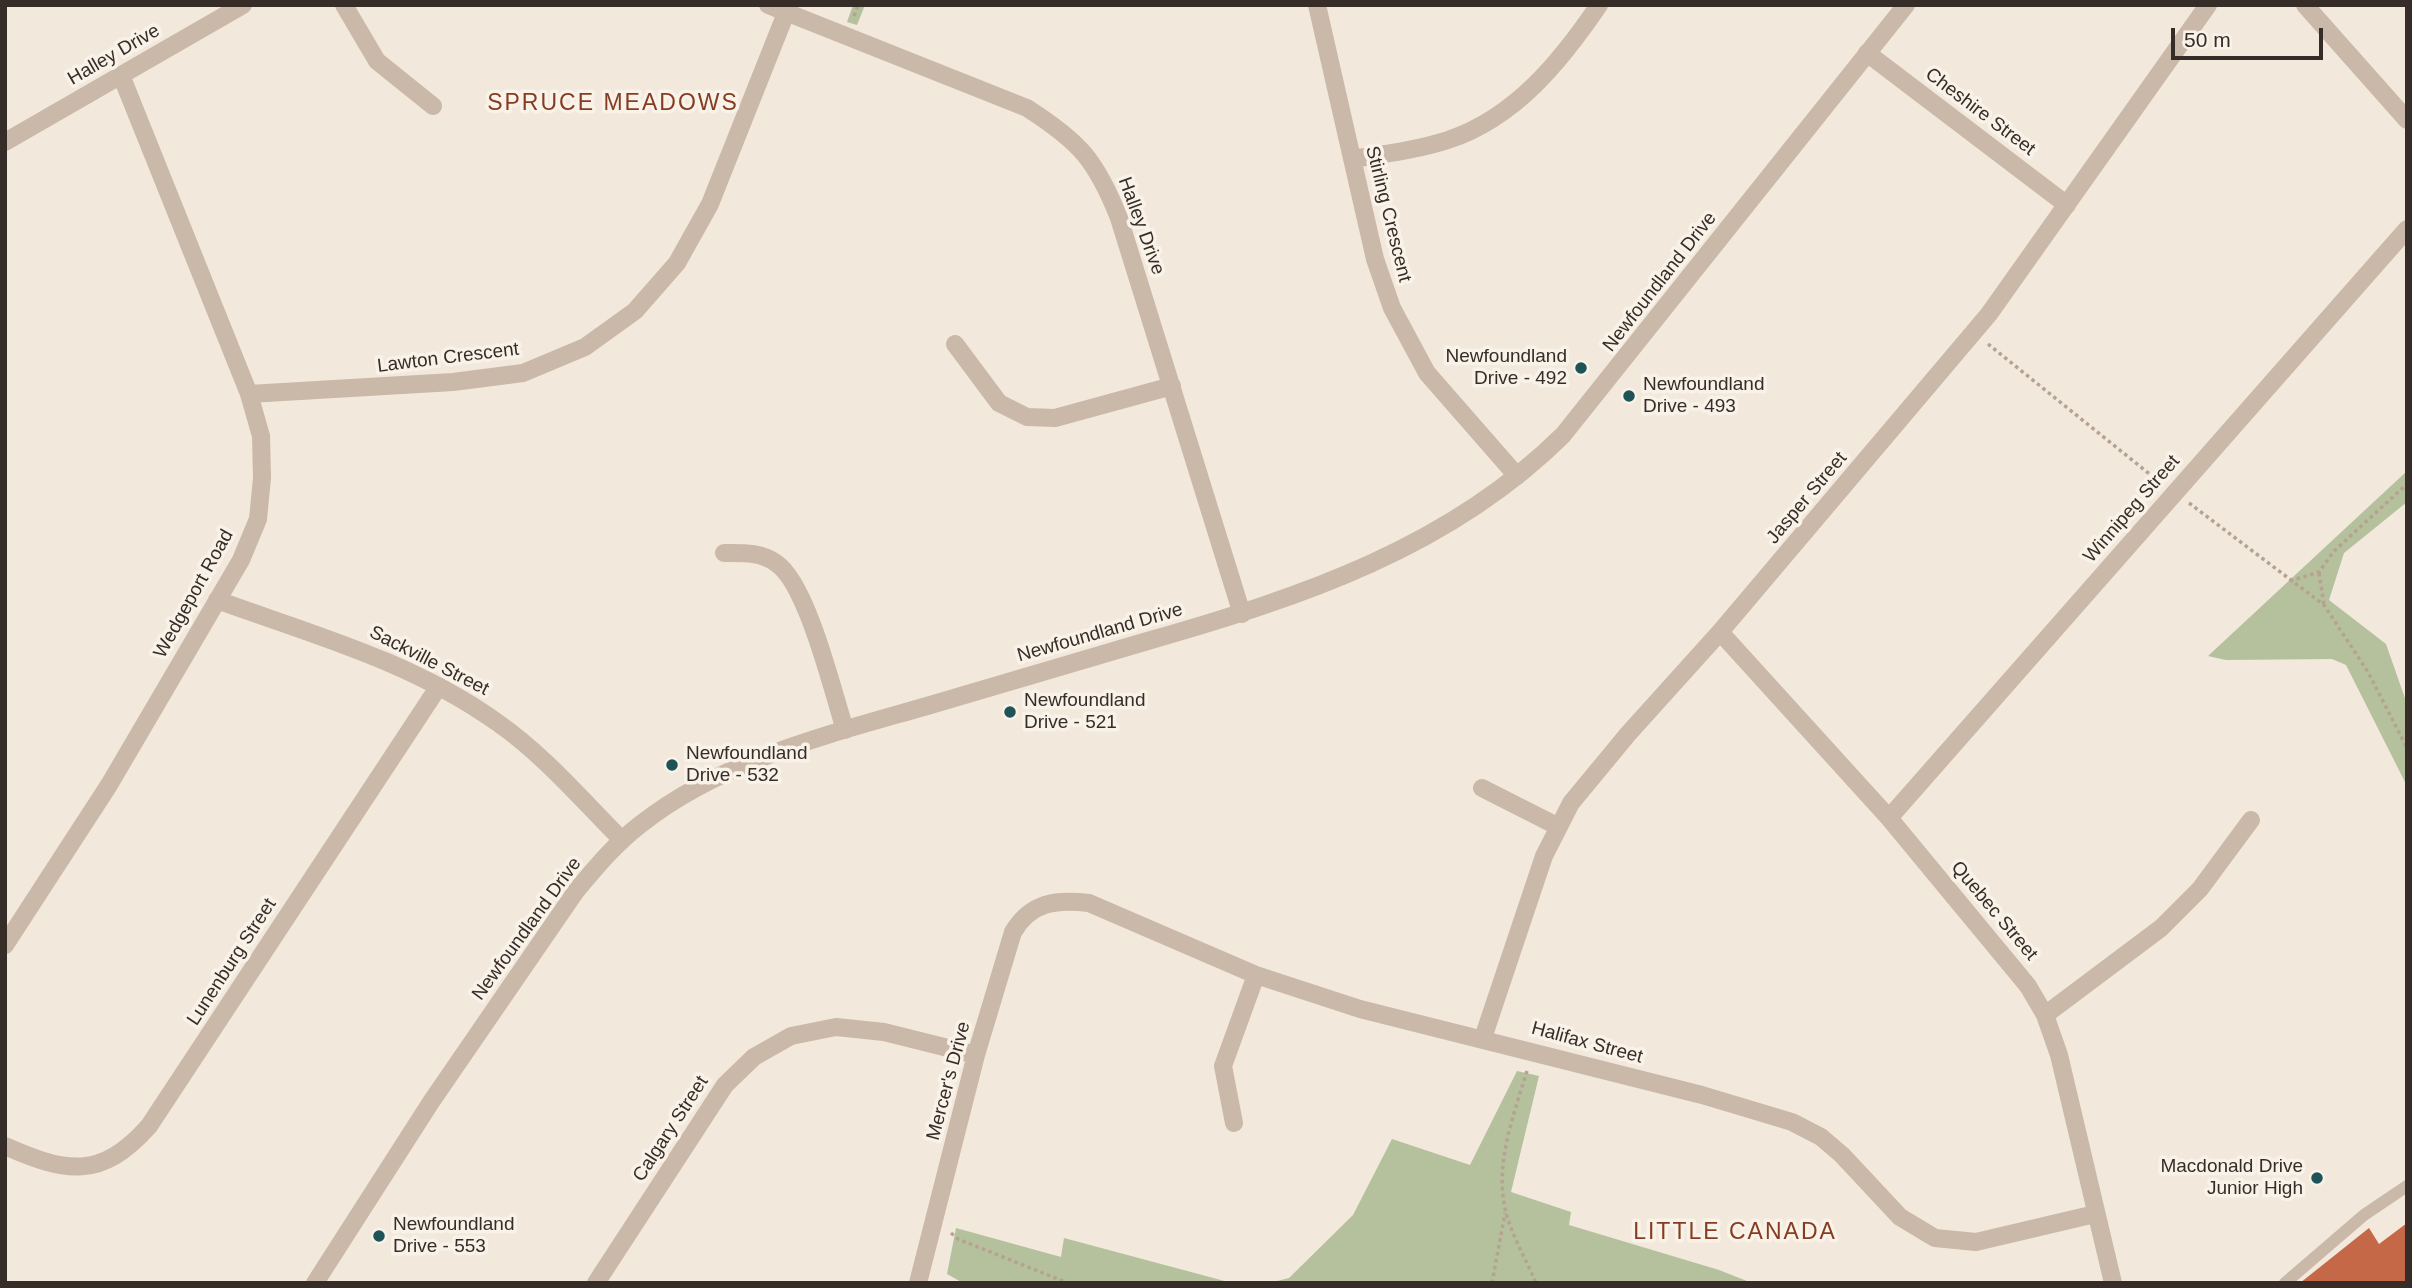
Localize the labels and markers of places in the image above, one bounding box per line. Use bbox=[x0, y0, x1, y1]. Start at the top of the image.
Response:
place label: Newfoundland Drive - 492 bbox=[1446, 346, 1567, 390]
marker: Newfoundland Drive - 492 bbox=[1573, 360, 1589, 376]
place label: Newfoundland Drive - 493 bbox=[1643, 374, 1764, 418]
marker: Newfoundland Drive - 493 bbox=[1621, 388, 1637, 404]
place label: Newfoundland Drive - 521 bbox=[1024, 690, 1145, 734]
marker: Newfoundland Drive - 521 bbox=[1002, 704, 1018, 720]
place label: Newfoundland Drive - 532 bbox=[686, 743, 807, 787]
marker: Newfoundland Drive - 532 bbox=[664, 757, 680, 773]
place label: Macdonald Drive Junior High bbox=[2160, 1156, 2303, 1200]
marker: Macdonald Drive Junior High bbox=[2309, 1170, 2325, 1186]
place label: Newfoundland Drive - 553 bbox=[393, 1214, 514, 1258]
marker: Newfoundland Drive - 553 bbox=[371, 1228, 387, 1244]

